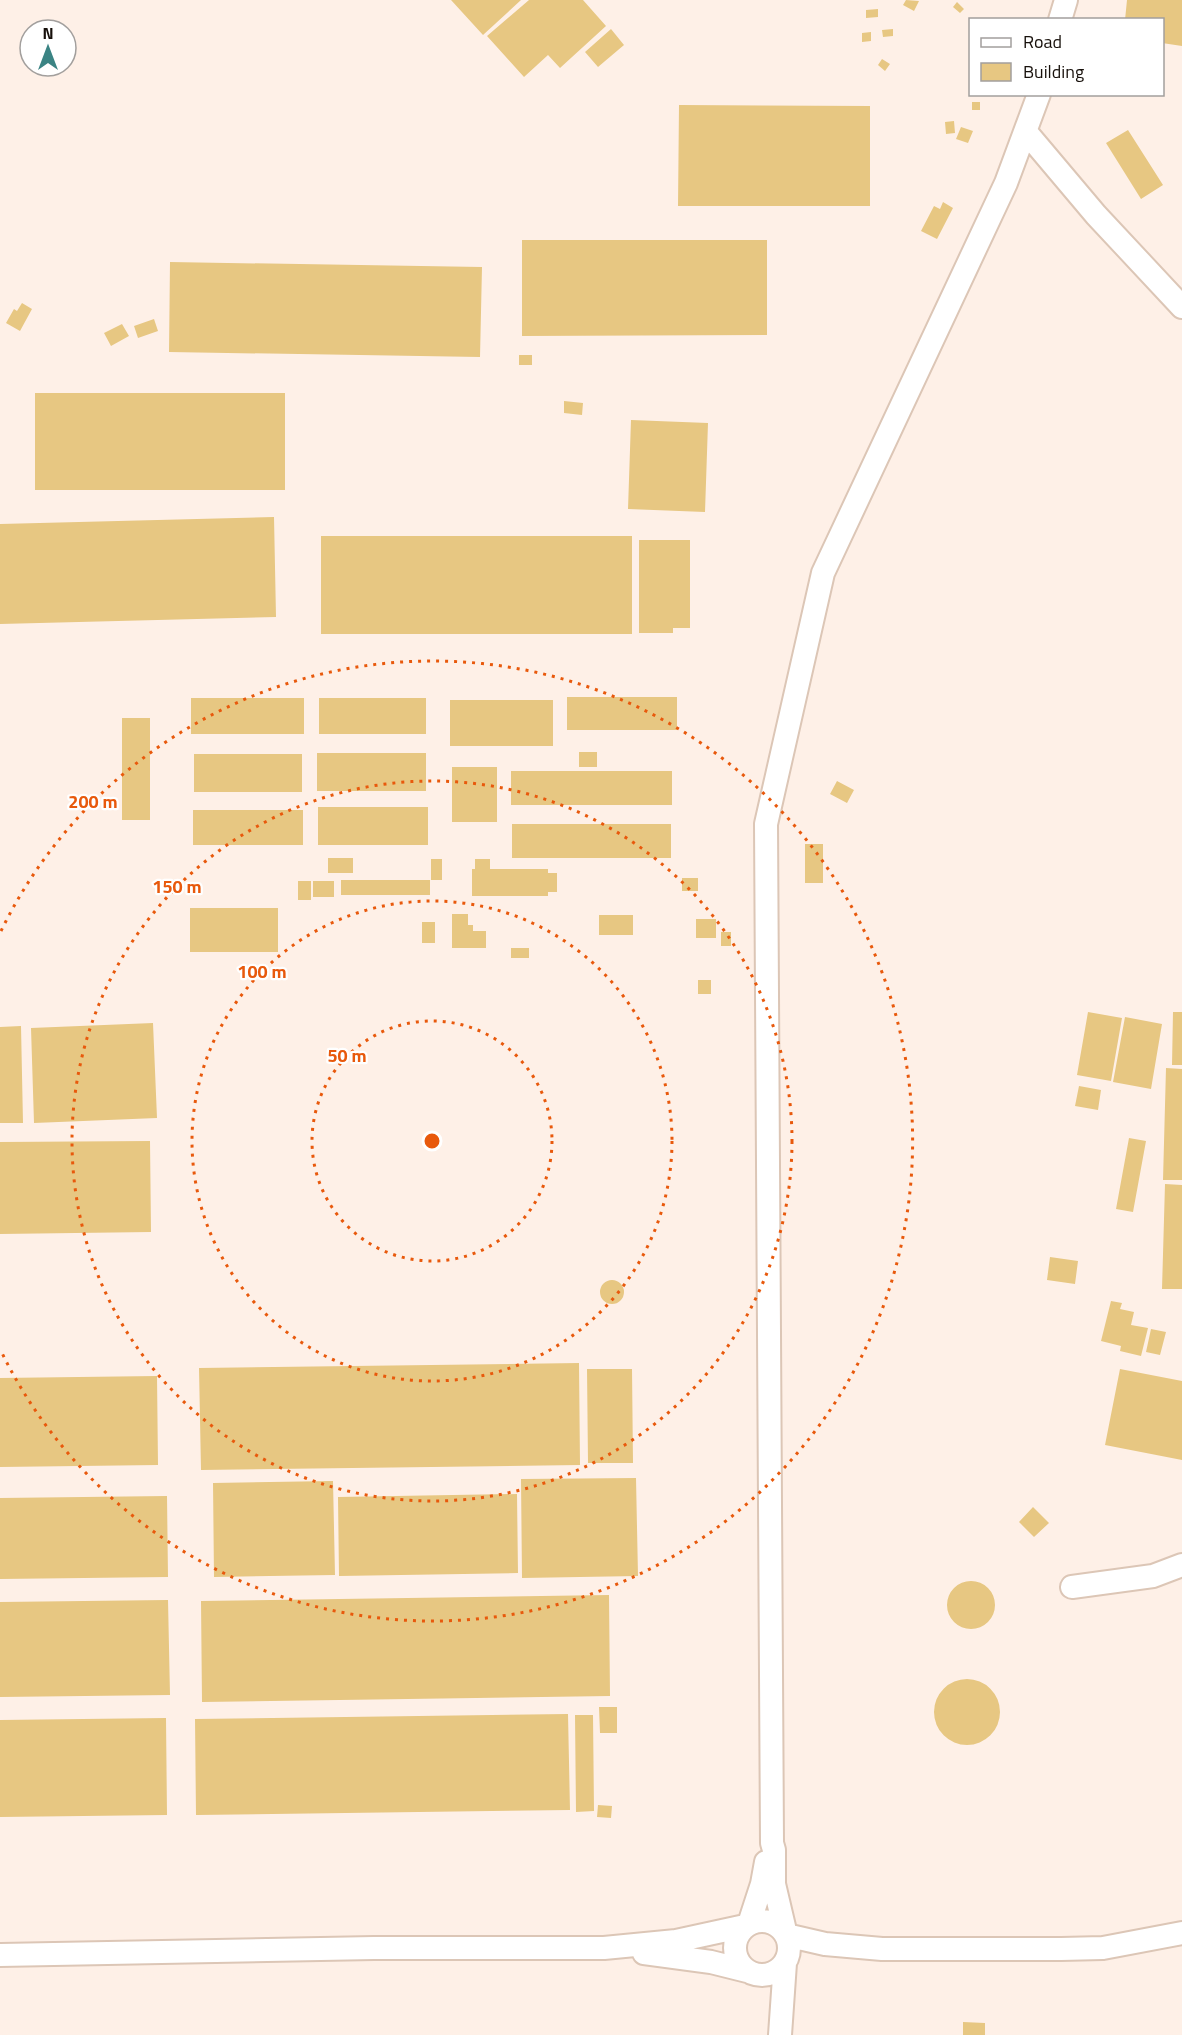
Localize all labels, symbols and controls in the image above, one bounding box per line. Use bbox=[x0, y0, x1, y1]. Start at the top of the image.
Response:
north arrow bbox=[18, 18, 78, 78]
legend bbox=[969, 18, 1164, 96]
text: N bbox=[42, 21, 54, 45]
text: Road bbox=[1023, 28, 1062, 55]
text: Building bbox=[1023, 58, 1084, 85]
text: 200 m bbox=[68, 788, 118, 815]
text: 150 m bbox=[152, 873, 202, 900]
text: 100 m bbox=[237, 958, 287, 985]
text: 50 m bbox=[327, 1042, 367, 1069]
centre of rings bbox=[422, 1131, 442, 1151]

